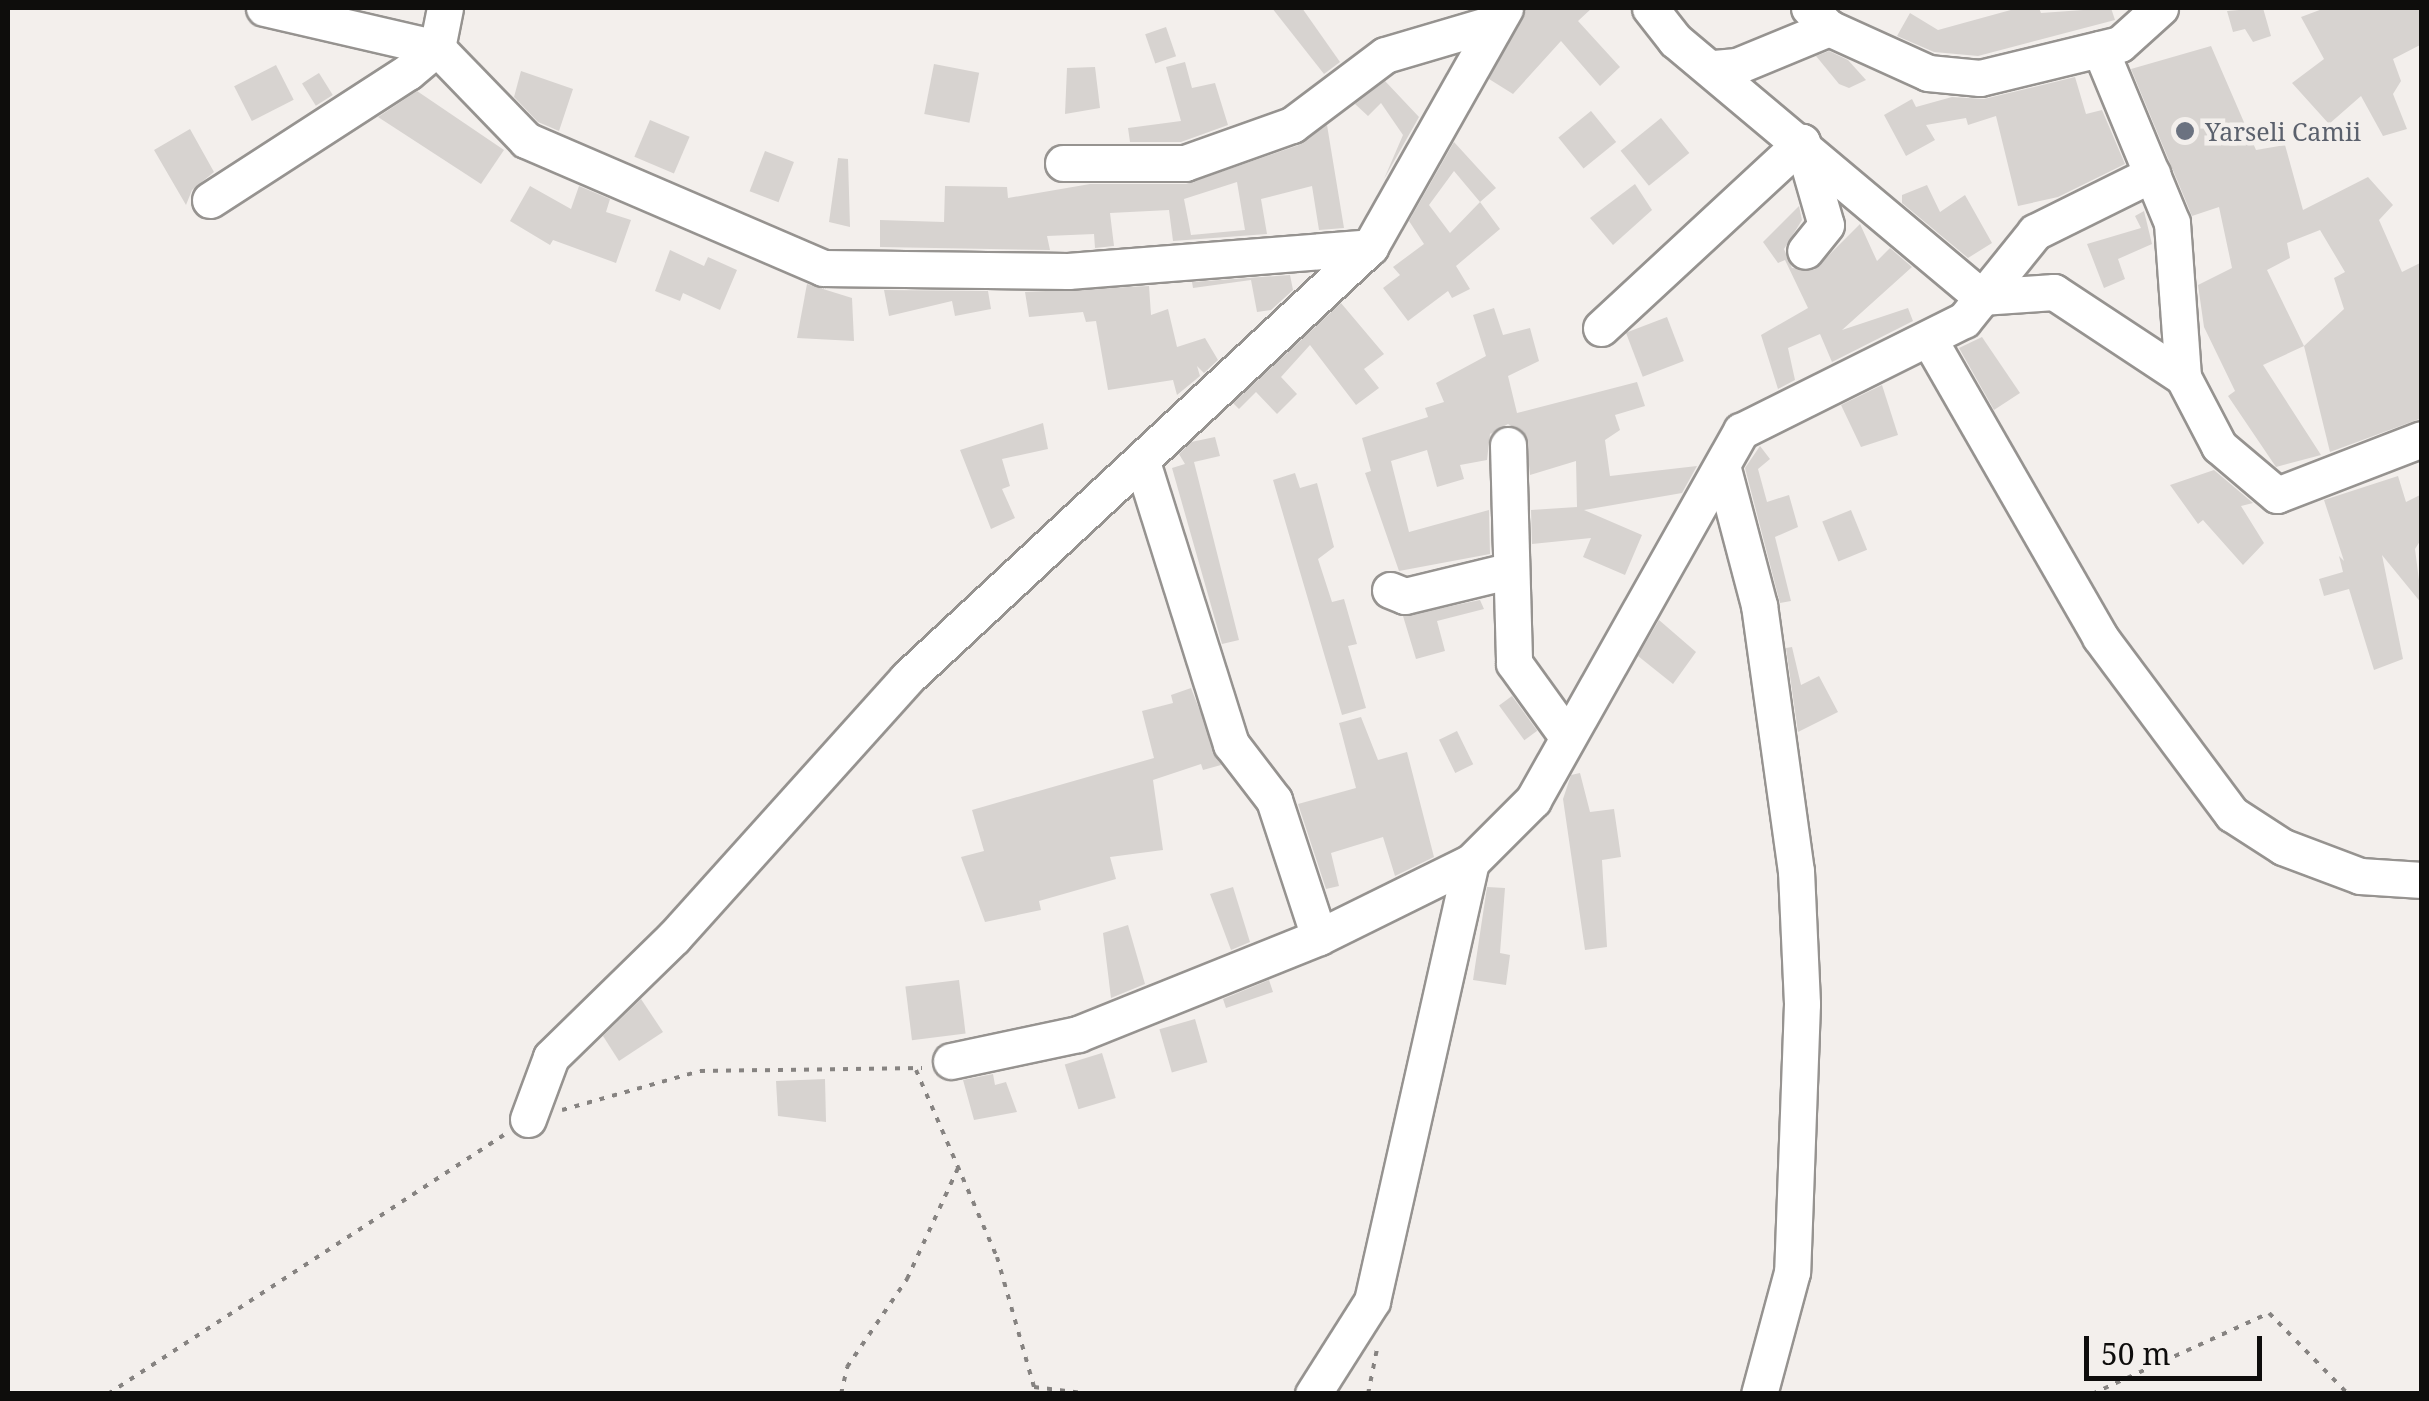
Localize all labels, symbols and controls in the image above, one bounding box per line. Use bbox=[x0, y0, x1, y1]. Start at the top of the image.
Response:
place label: Yarseli Camii bbox=[2205, 116, 2361, 146]
marker: Yarseli Camii bbox=[2174, 120, 2196, 142]
scale bar bbox=[2089, 1316, 2266, 1378]
text: 50 m bbox=[2101, 1333, 2171, 1374]

